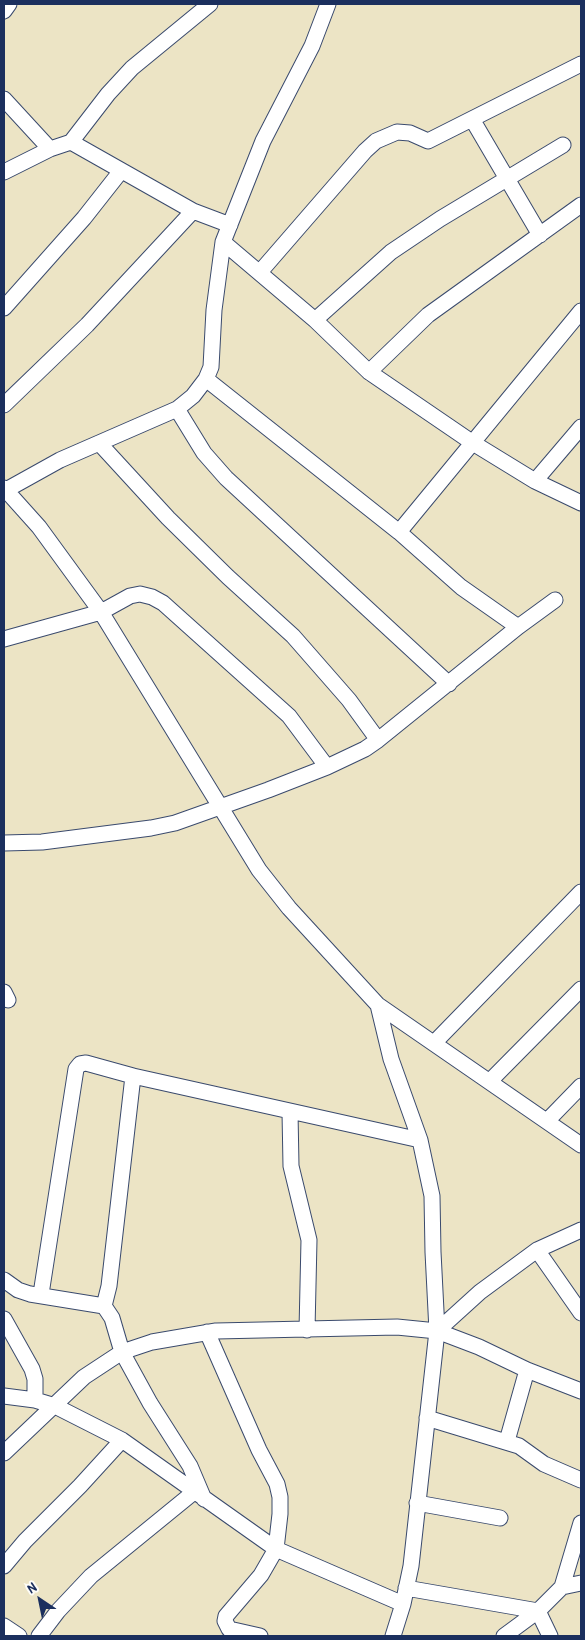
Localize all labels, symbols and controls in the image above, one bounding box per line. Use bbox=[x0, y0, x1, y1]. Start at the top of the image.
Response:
north arrow bbox=[15, 1575, 65, 1625]
text: N bbox=[23, 1577, 40, 1597]

